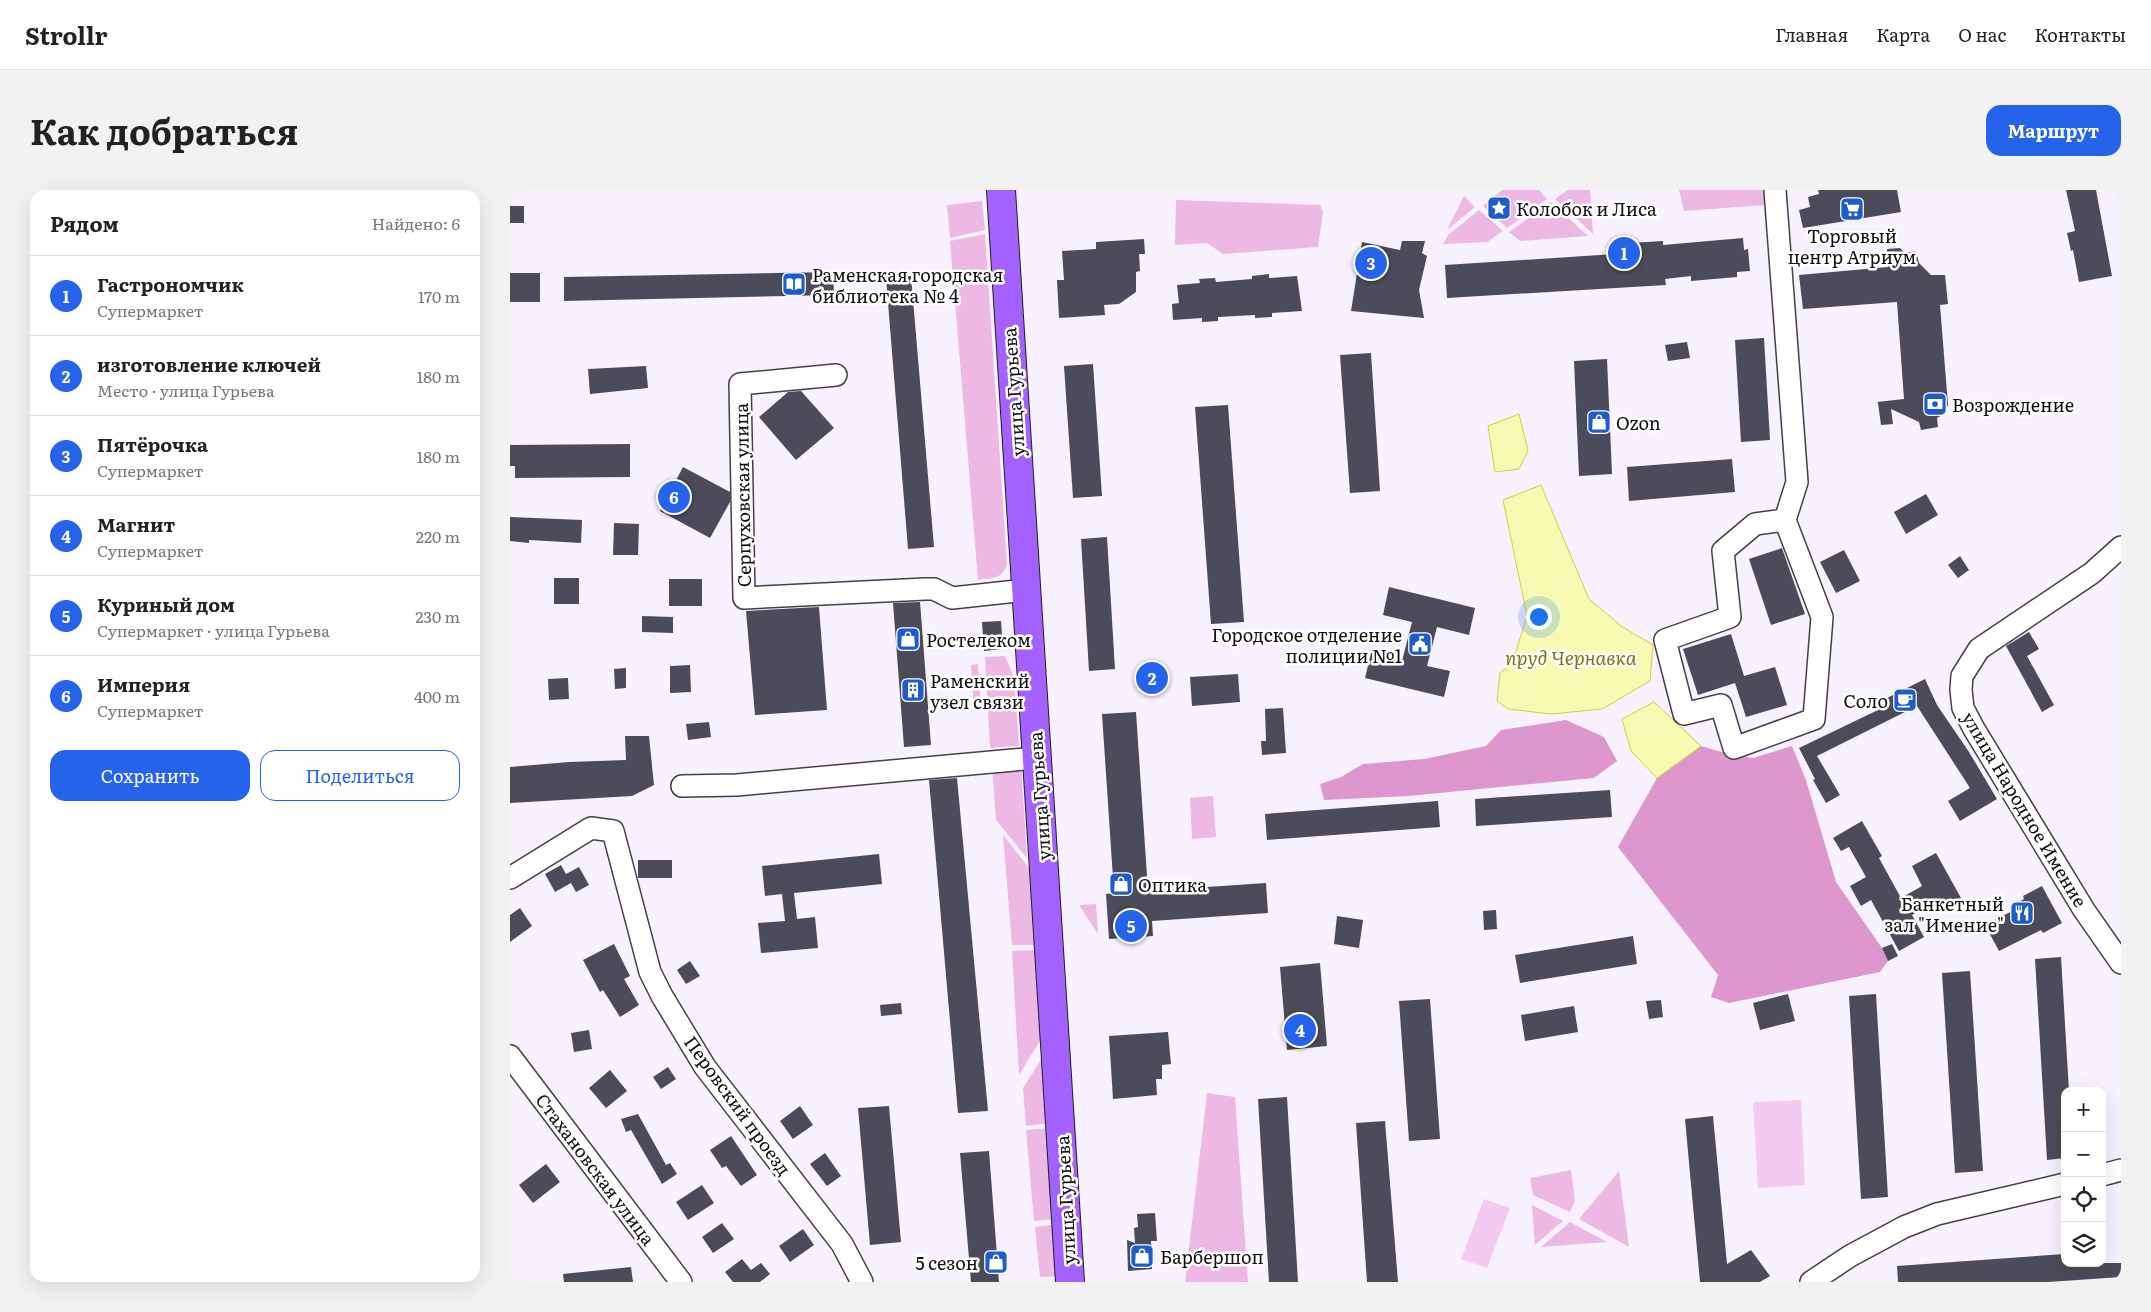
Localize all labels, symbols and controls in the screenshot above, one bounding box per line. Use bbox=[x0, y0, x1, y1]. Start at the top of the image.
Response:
text: Strollr bbox=[25, 17, 108, 52]
text: Главная bbox=[1775, 21, 1848, 48]
text: Карта bbox=[1876, 21, 1930, 48]
text: О нас bbox=[1958, 21, 2006, 48]
text: Контакты bbox=[2034, 21, 2126, 48]
text: Как добраться bbox=[30, 104, 298, 156]
button: Маршрут bbox=[1986, 105, 2121, 156]
place icon: Колобок и Лиса bbox=[1486, 195, 1512, 221]
place label: Колобок и Лиса bbox=[1516, 195, 1657, 222]
supermarket icon: Торговый центр Атриум bbox=[1839, 196, 1865, 222]
text: Рядом bbox=[50, 207, 119, 238]
text: Найдено: 6 bbox=[372, 211, 460, 235]
place label: Торговый центр Атриум bbox=[1788, 222, 1916, 270]
pin: 1 bbox=[1608, 234, 1640, 272]
pin: 3 bbox=[1355, 244, 1387, 282]
place label: Раменская городская библиотека № 4 bbox=[812, 261, 1003, 309]
text: Гастрономчик bbox=[97, 270, 244, 298]
library icon: Раменская городская библиотека № 4 bbox=[781, 271, 807, 297]
text: 1 bbox=[63, 284, 69, 308]
text: 170 m bbox=[418, 284, 460, 308]
text: Супермаркет bbox=[97, 298, 203, 322]
street label: улица Гурьева bbox=[995, 326, 1031, 457]
text: изготовление ключей bbox=[97, 350, 321, 378]
text: 2 bbox=[62, 364, 70, 388]
text: 180 m bbox=[417, 364, 460, 388]
text: Место · улица Гурьева bbox=[97, 378, 275, 402]
bank icon: Возрождение bbox=[1922, 391, 1948, 417]
place label: Возрождение bbox=[1952, 391, 2074, 418]
street label: Серпуховская улица bbox=[727, 402, 757, 587]
shop icon: Ozon bbox=[1586, 409, 1612, 435]
place label: Ozon bbox=[1616, 409, 1661, 436]
text: Пятёрочка bbox=[97, 430, 208, 458]
text: 3 bbox=[62, 444, 70, 468]
text: 180 m bbox=[417, 444, 460, 468]
text: Супермаркет bbox=[97, 458, 203, 482]
pin: 6 bbox=[658, 478, 690, 516]
text: Магнит bbox=[97, 510, 175, 538]
text: 4 bbox=[61, 524, 71, 548]
text: 220 m bbox=[416, 524, 460, 548]
text: Супермаркет bbox=[97, 538, 203, 562]
text: Куриный дом bbox=[97, 590, 235, 618]
text: 5 bbox=[62, 604, 70, 628]
text: 230 m bbox=[415, 604, 460, 628]
your location bbox=[1526, 604, 1552, 630]
text: Супермаркет · улица Гурьева bbox=[97, 618, 330, 642]
place label: Городское отделение полиции №1 bbox=[1212, 621, 1402, 669]
shop icon: Ростелеком bbox=[895, 626, 921, 652]
place label: Ростелеком bbox=[926, 626, 1031, 653]
public building icon: Городское отделение полиции №1 bbox=[1407, 631, 1433, 657]
water label: пруд Чернавка bbox=[1505, 643, 1637, 671]
pin: 2 bbox=[1136, 659, 1168, 697]
place label: Раменский узел связи bbox=[930, 667, 1030, 715]
text: Империя bbox=[97, 670, 190, 698]
building icon: Раменский узел связи bbox=[900, 677, 926, 703]
text: 6 bbox=[61, 684, 71, 708]
text: 400 m bbox=[414, 684, 460, 708]
place label: Соло bbox=[1844, 687, 1888, 714]
cafe icon: Соло bbox=[1892, 687, 1918, 713]
text: Супермаркет bbox=[97, 698, 203, 722]
street label: улица Народное Имение bbox=[1956, 706, 2094, 912]
street label: улица Гурьева bbox=[1021, 730, 1057, 861]
button: Сохранить bbox=[50, 750, 250, 801]
button: Поделиться bbox=[260, 750, 460, 801]
shop icon: Оптика bbox=[1108, 871, 1134, 897]
place label: Оптика bbox=[1138, 871, 1207, 898]
place label: Банкетный зал "Имение" bbox=[1884, 890, 2004, 938]
restaurant icon: Банкетный зал "Имение" bbox=[2009, 900, 2035, 926]
pin: 5 bbox=[1115, 907, 1147, 945]
pin: 4 bbox=[1284, 1011, 1316, 1049]
street label: Перовский проезд bbox=[678, 1030, 798, 1180]
street label: Стахановская улица bbox=[530, 1087, 662, 1251]
map controls bbox=[2061, 1087, 2106, 1267]
button: + bbox=[2061, 1087, 2106, 1132]
button: − bbox=[2061, 1132, 2106, 1177]
street label: улица Гурьева bbox=[1048, 1134, 1082, 1265]
button: locate bbox=[2061, 1177, 2106, 1222]
button: layers bbox=[2061, 1222, 2106, 1267]
shop icon: Барбершоп bbox=[1129, 1243, 1155, 1269]
place label: Барбершоп bbox=[1160, 1243, 1264, 1270]
place label: 5 сезон bbox=[915, 1249, 978, 1276]
shop icon: 5 сезон bbox=[983, 1249, 1009, 1275]

